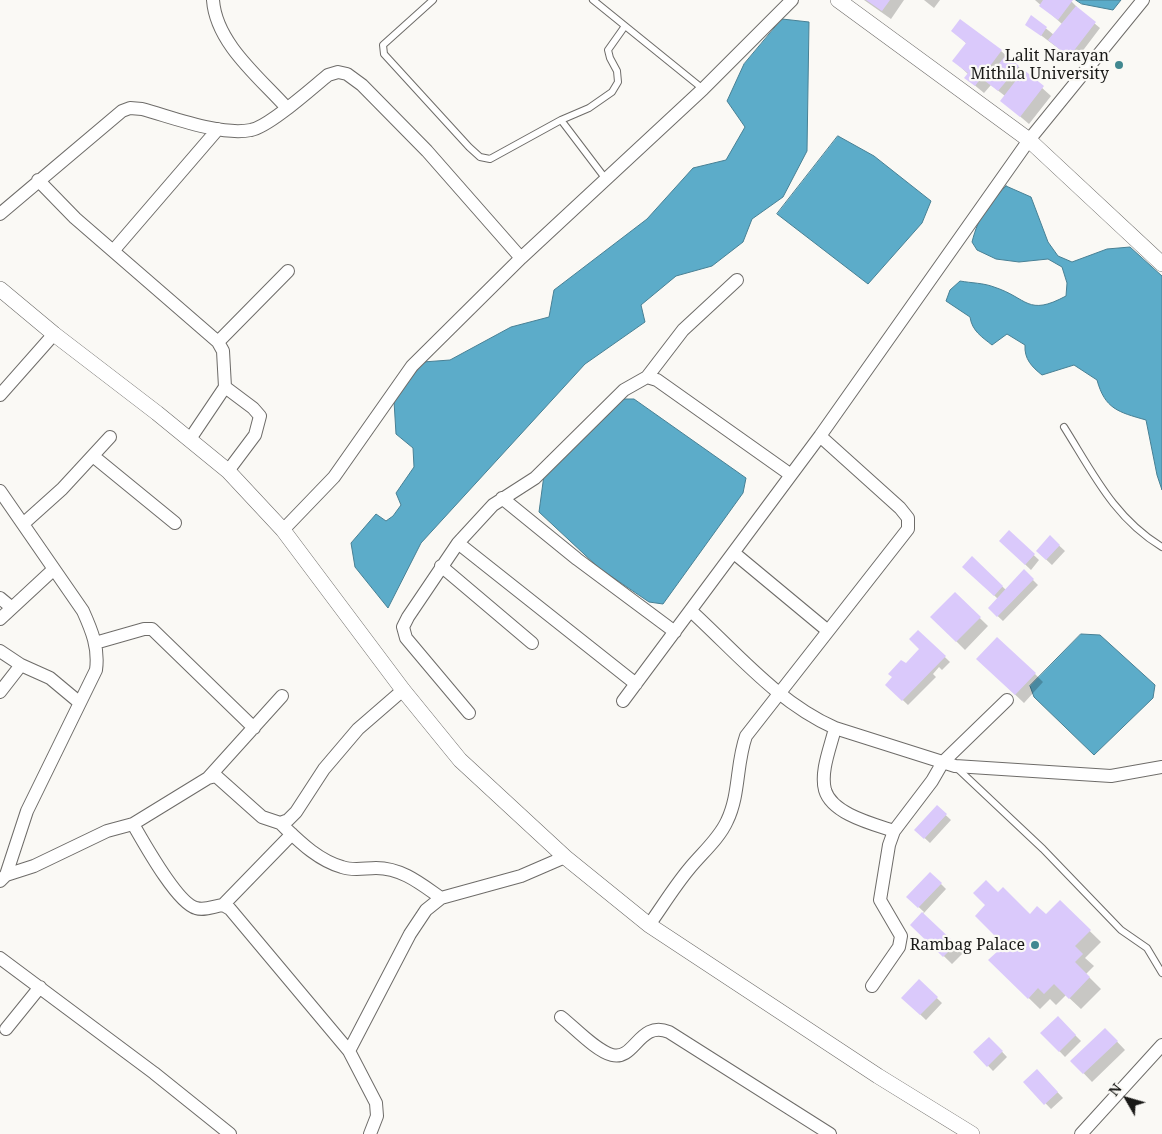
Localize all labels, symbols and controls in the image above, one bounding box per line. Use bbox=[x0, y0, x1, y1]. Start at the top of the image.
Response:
place label: Lalit Narayan Mithila University bbox=[971, 46, 1109, 84]
marker: Lalit Narayan Mithila University bbox=[1113, 59, 1125, 71]
place label: Rambag Palace bbox=[910, 935, 1025, 955]
marker: Rambag Palace bbox=[1029, 939, 1041, 951]
north arrow bbox=[1102, 1074, 1152, 1124]
text: N bbox=[1104, 1079, 1126, 1100]

